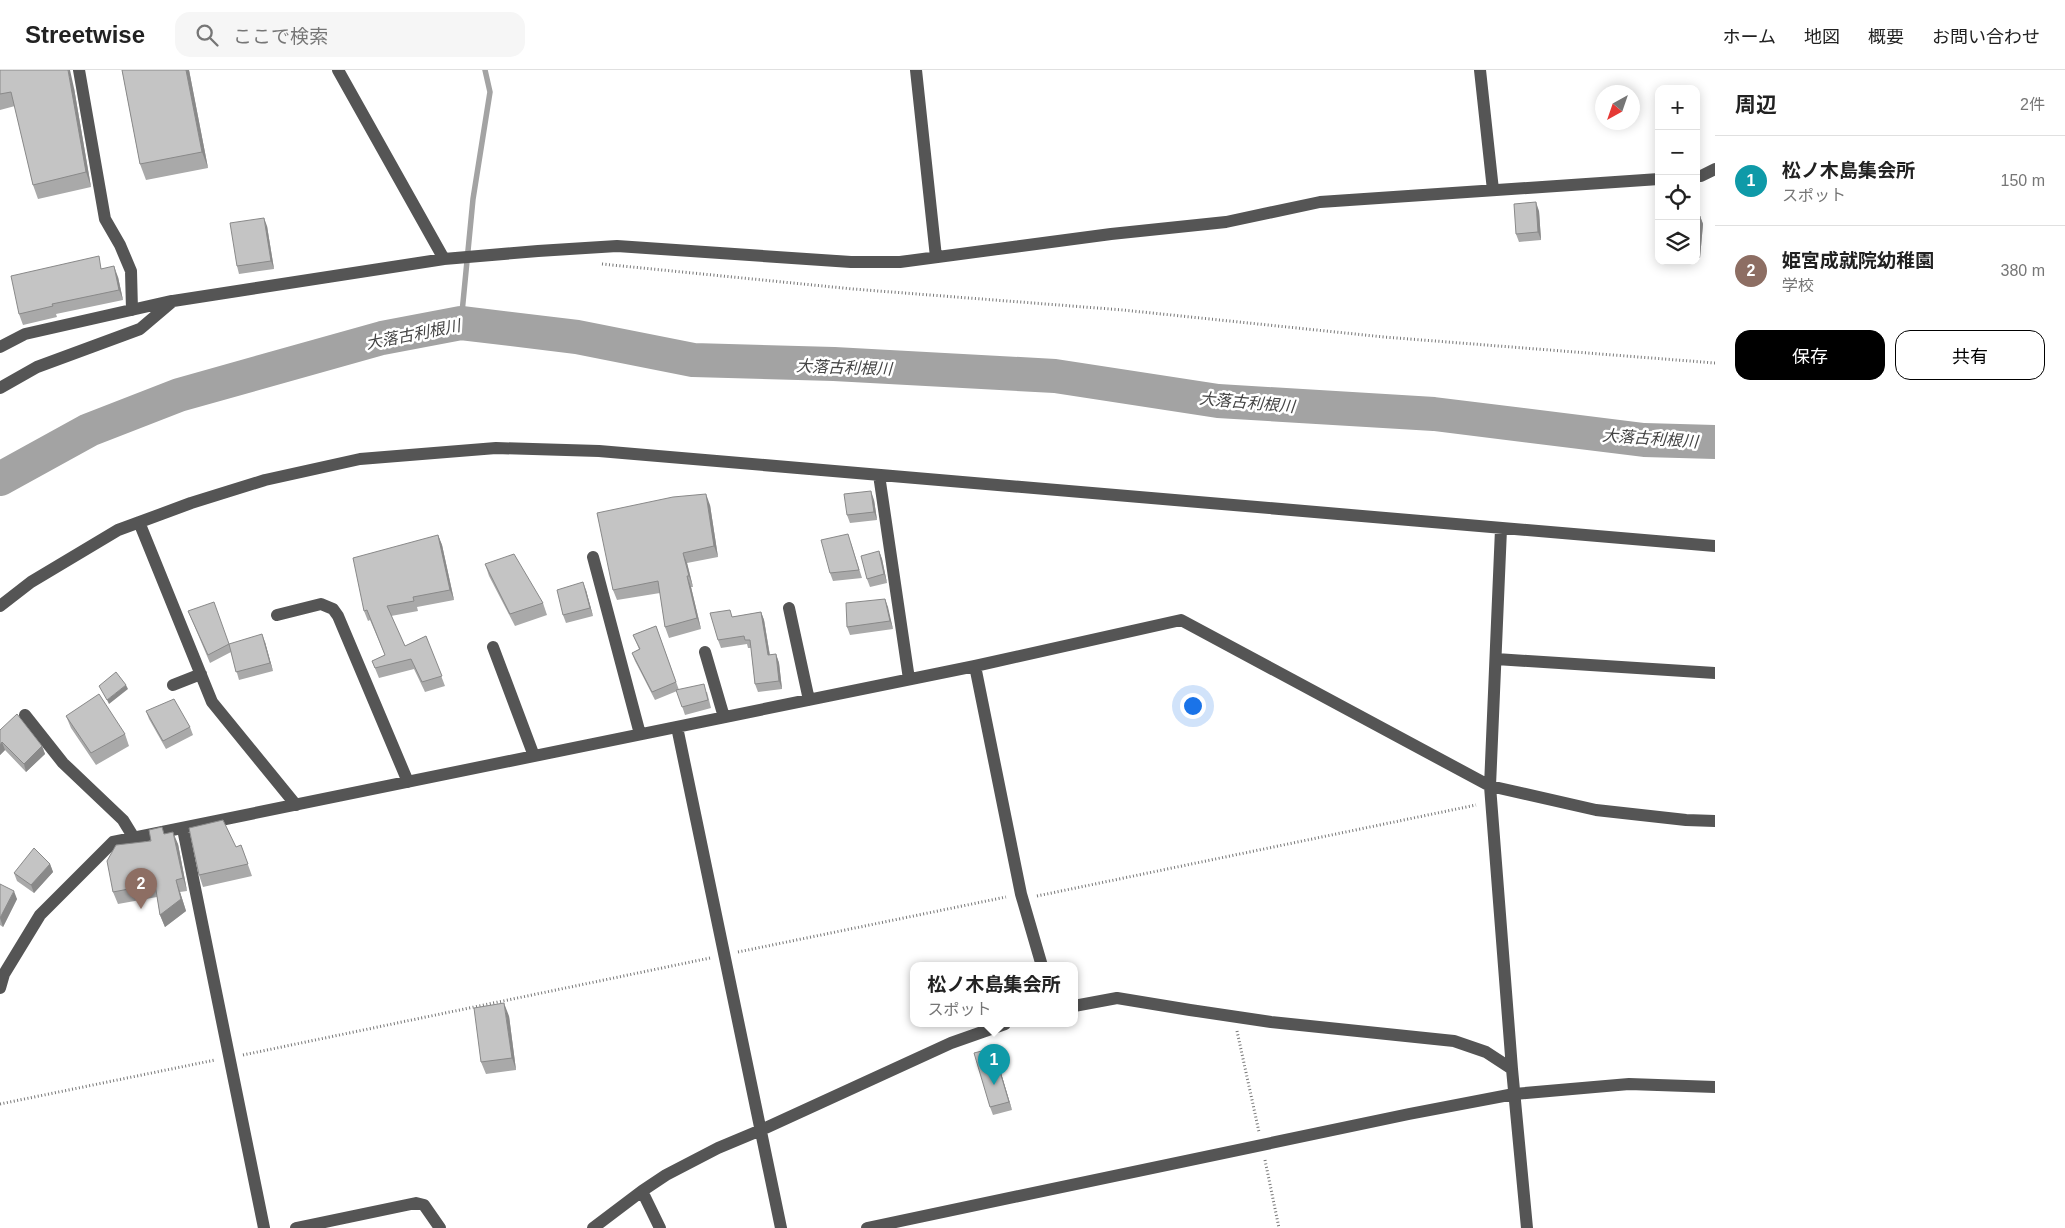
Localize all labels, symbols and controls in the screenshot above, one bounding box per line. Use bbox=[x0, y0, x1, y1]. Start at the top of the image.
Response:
search box bbox=[175, 12, 525, 57]
text: Streetwise bbox=[25, 21, 145, 48]
icon: search bbox=[193, 21, 221, 49]
text: ここで検索 bbox=[233, 26, 328, 47]
text: ホーム bbox=[1723, 27, 1776, 47]
text: 地図 bbox=[1804, 27, 1840, 47]
text: 概要 bbox=[1868, 27, 1904, 47]
text: お問い合わせ bbox=[1932, 27, 2040, 47]
north arrow bbox=[1595, 85, 1640, 130]
map controls bbox=[1655, 85, 1700, 265]
button: + bbox=[1655, 85, 1700, 130]
text: 周辺 bbox=[1735, 93, 1777, 116]
text: 2件 bbox=[2020, 96, 2045, 113]
button: − bbox=[1655, 130, 1700, 175]
text: 松ノ木島集会所 bbox=[1782, 160, 1915, 181]
text: 1 bbox=[1747, 172, 1755, 189]
text: 150 m bbox=[2001, 172, 2045, 189]
button: locate bbox=[1655, 175, 1700, 220]
text: スポット bbox=[1782, 187, 1846, 204]
button: layers bbox=[1655, 220, 1700, 265]
text: 姫宮成就院幼稚園 bbox=[1782, 250, 1934, 271]
text: 2 bbox=[1747, 262, 1755, 279]
text: 380 m bbox=[2001, 262, 2045, 279]
text: 学校 bbox=[1782, 277, 1814, 294]
water label: 大落古利根川 bbox=[364, 317, 464, 352]
button: 保存 bbox=[1735, 330, 1885, 380]
button: 共有 bbox=[1895, 330, 2045, 380]
water label: 大落古利根川 bbox=[796, 357, 894, 378]
water label: 大落古利根川 bbox=[1198, 390, 1297, 415]
water label: 大落古利根川 bbox=[1601, 427, 1700, 450]
your location bbox=[1180, 693, 1206, 719]
pin: 2 bbox=[125, 868, 157, 909]
popup bbox=[910, 962, 1078, 1027]
text: 松ノ木島集会所 bbox=[927, 974, 1061, 995]
text: スポット bbox=[927, 1001, 992, 1018]
pin: 1 bbox=[978, 1044, 1010, 1085]

